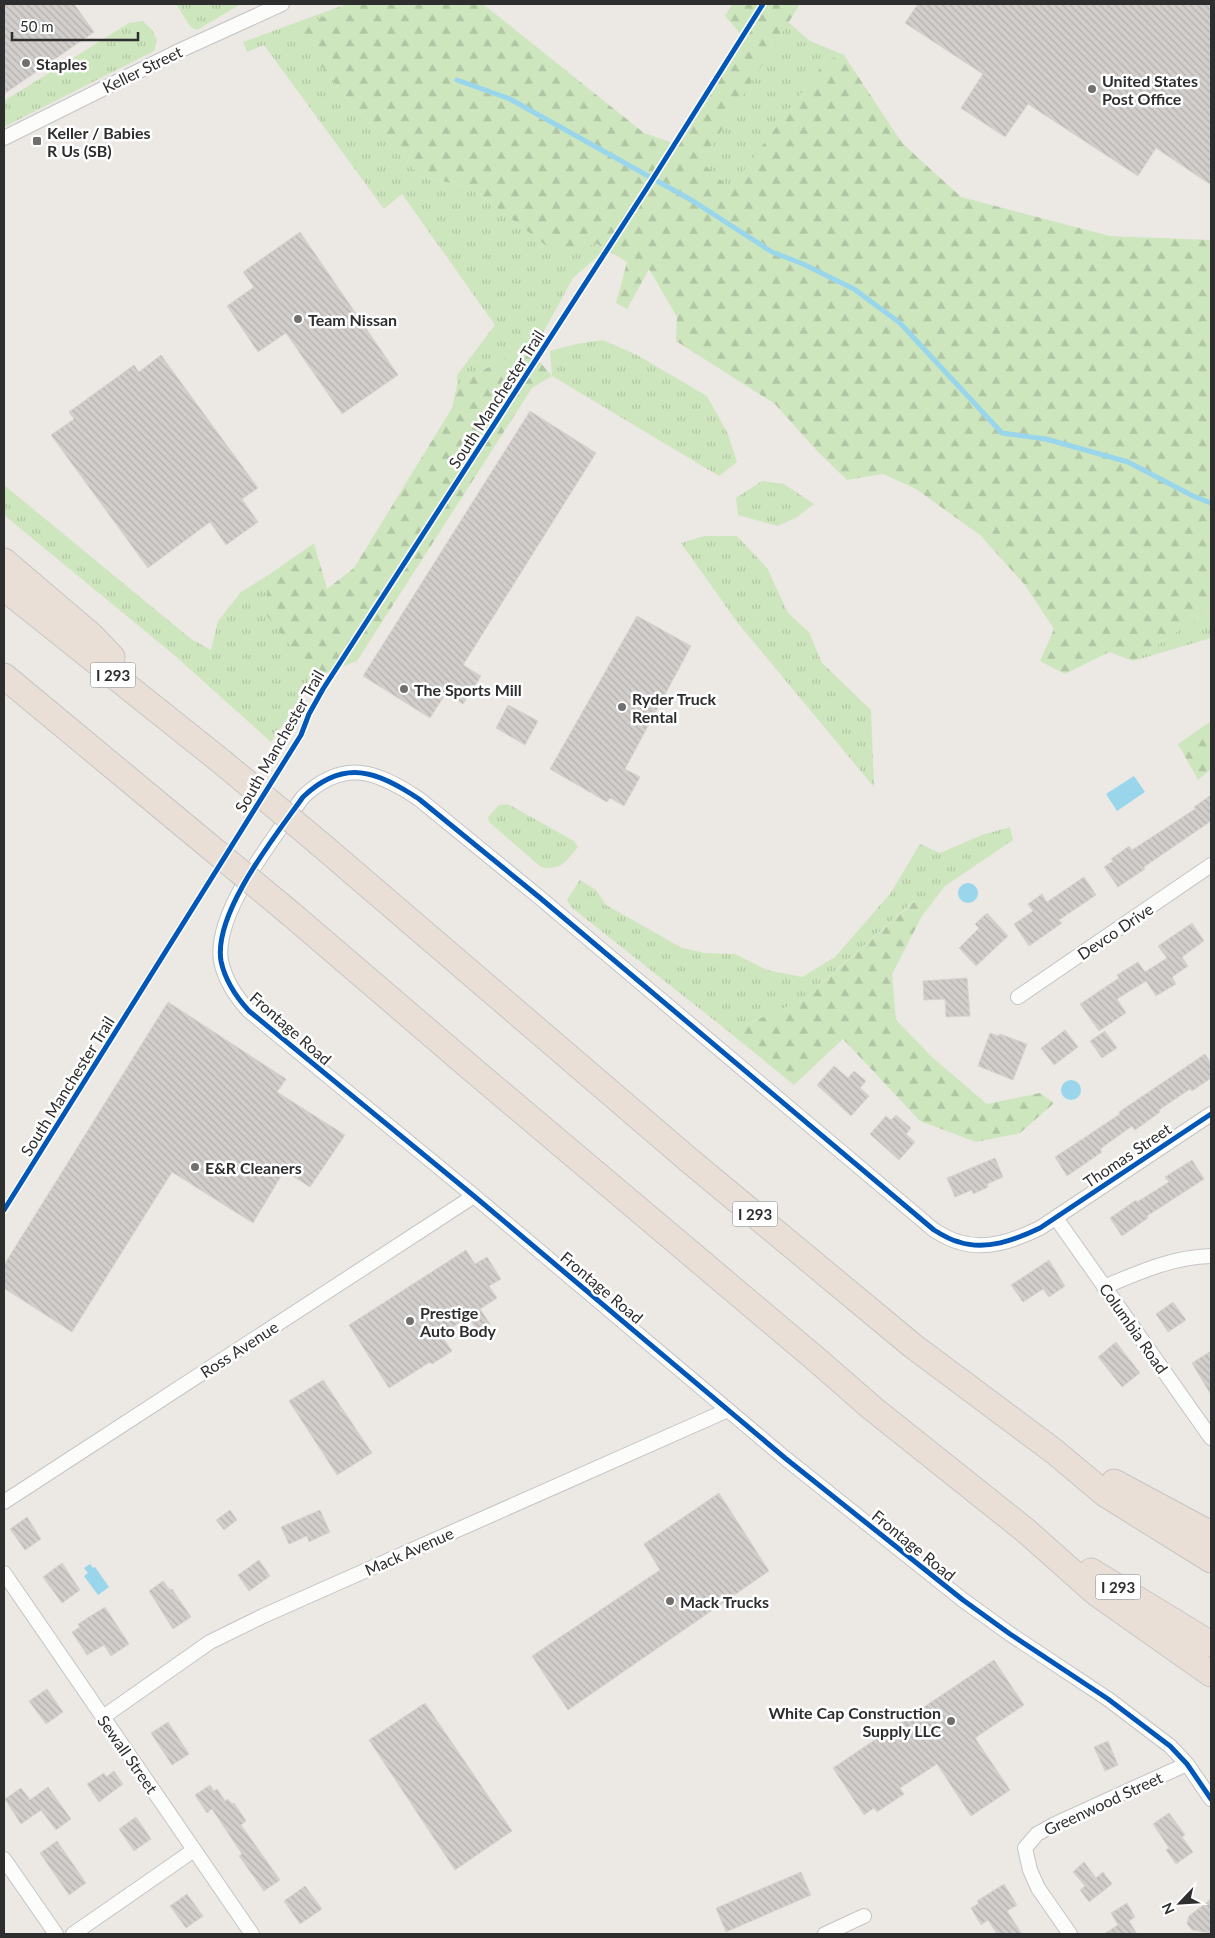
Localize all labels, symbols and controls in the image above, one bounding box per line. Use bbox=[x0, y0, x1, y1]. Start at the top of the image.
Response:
scale bar bbox=[12, 10, 139, 42]
text: 50 m bbox=[20, 17, 54, 35]
street label: Keller Street bbox=[99, 41, 185, 96]
place label: Staples bbox=[36, 54, 87, 73]
marker: Staples bbox=[20, 57, 32, 69]
place label: United States Post Office bbox=[1102, 71, 1198, 108]
marker: United States Post Office bbox=[1086, 83, 1098, 95]
place label: Keller / Babies R Us (SB) bbox=[47, 123, 151, 160]
marker: Keller / Babies R Us (SB) bbox=[31, 135, 43, 147]
place label: Team Nissan bbox=[308, 310, 397, 329]
marker: Team Nissan bbox=[292, 313, 304, 325]
street label: South Manchester Trail bbox=[444, 326, 548, 472]
road number: I 293 bbox=[90, 662, 136, 688]
street label: South Manchester Trail bbox=[231, 667, 327, 815]
place label: The Sports Mill bbox=[414, 680, 522, 699]
marker: The Sports Mill bbox=[398, 683, 410, 695]
place label: Ryder Truck Rental bbox=[632, 689, 717, 726]
marker: Ryder Truck Rental bbox=[616, 701, 628, 713]
street label: Devco Drive bbox=[1074, 899, 1156, 963]
street label: Frontage Road bbox=[246, 987, 336, 1069]
street label: South Manchester Trail bbox=[16, 1013, 118, 1159]
street label: Thomas Street bbox=[1080, 1119, 1175, 1191]
place label: E&R Cleaners bbox=[205, 1158, 302, 1177]
marker: E&R Cleaners bbox=[189, 1161, 201, 1173]
road number: I 293 bbox=[732, 1202, 778, 1226]
street label: Frontage Road bbox=[557, 1247, 647, 1327]
street label: Columbia Road bbox=[1096, 1279, 1172, 1377]
place label: Prestige Auto Body bbox=[419, 1303, 497, 1340]
marker: Prestige Auto Body bbox=[404, 1315, 416, 1327]
street label: Ross Avenue bbox=[197, 1317, 281, 1381]
street label: Frontage Road bbox=[869, 1506, 959, 1584]
street label: Mack Avenue bbox=[362, 1523, 456, 1579]
road number: I 293 bbox=[1096, 1574, 1140, 1600]
place label: Mack Trucks bbox=[680, 1592, 769, 1611]
marker: Mack Trucks bbox=[664, 1595, 676, 1607]
place label: White Cap Construction Supply LLC bbox=[768, 1703, 941, 1740]
street label: Sewall Street bbox=[94, 1711, 162, 1797]
marker: White Cap Construction Supply LLC bbox=[945, 1715, 957, 1727]
street label: Greenwood Street bbox=[1041, 1767, 1166, 1839]
north arrow bbox=[1155, 1878, 1205, 1928]
text: N bbox=[1158, 1900, 1178, 1917]

